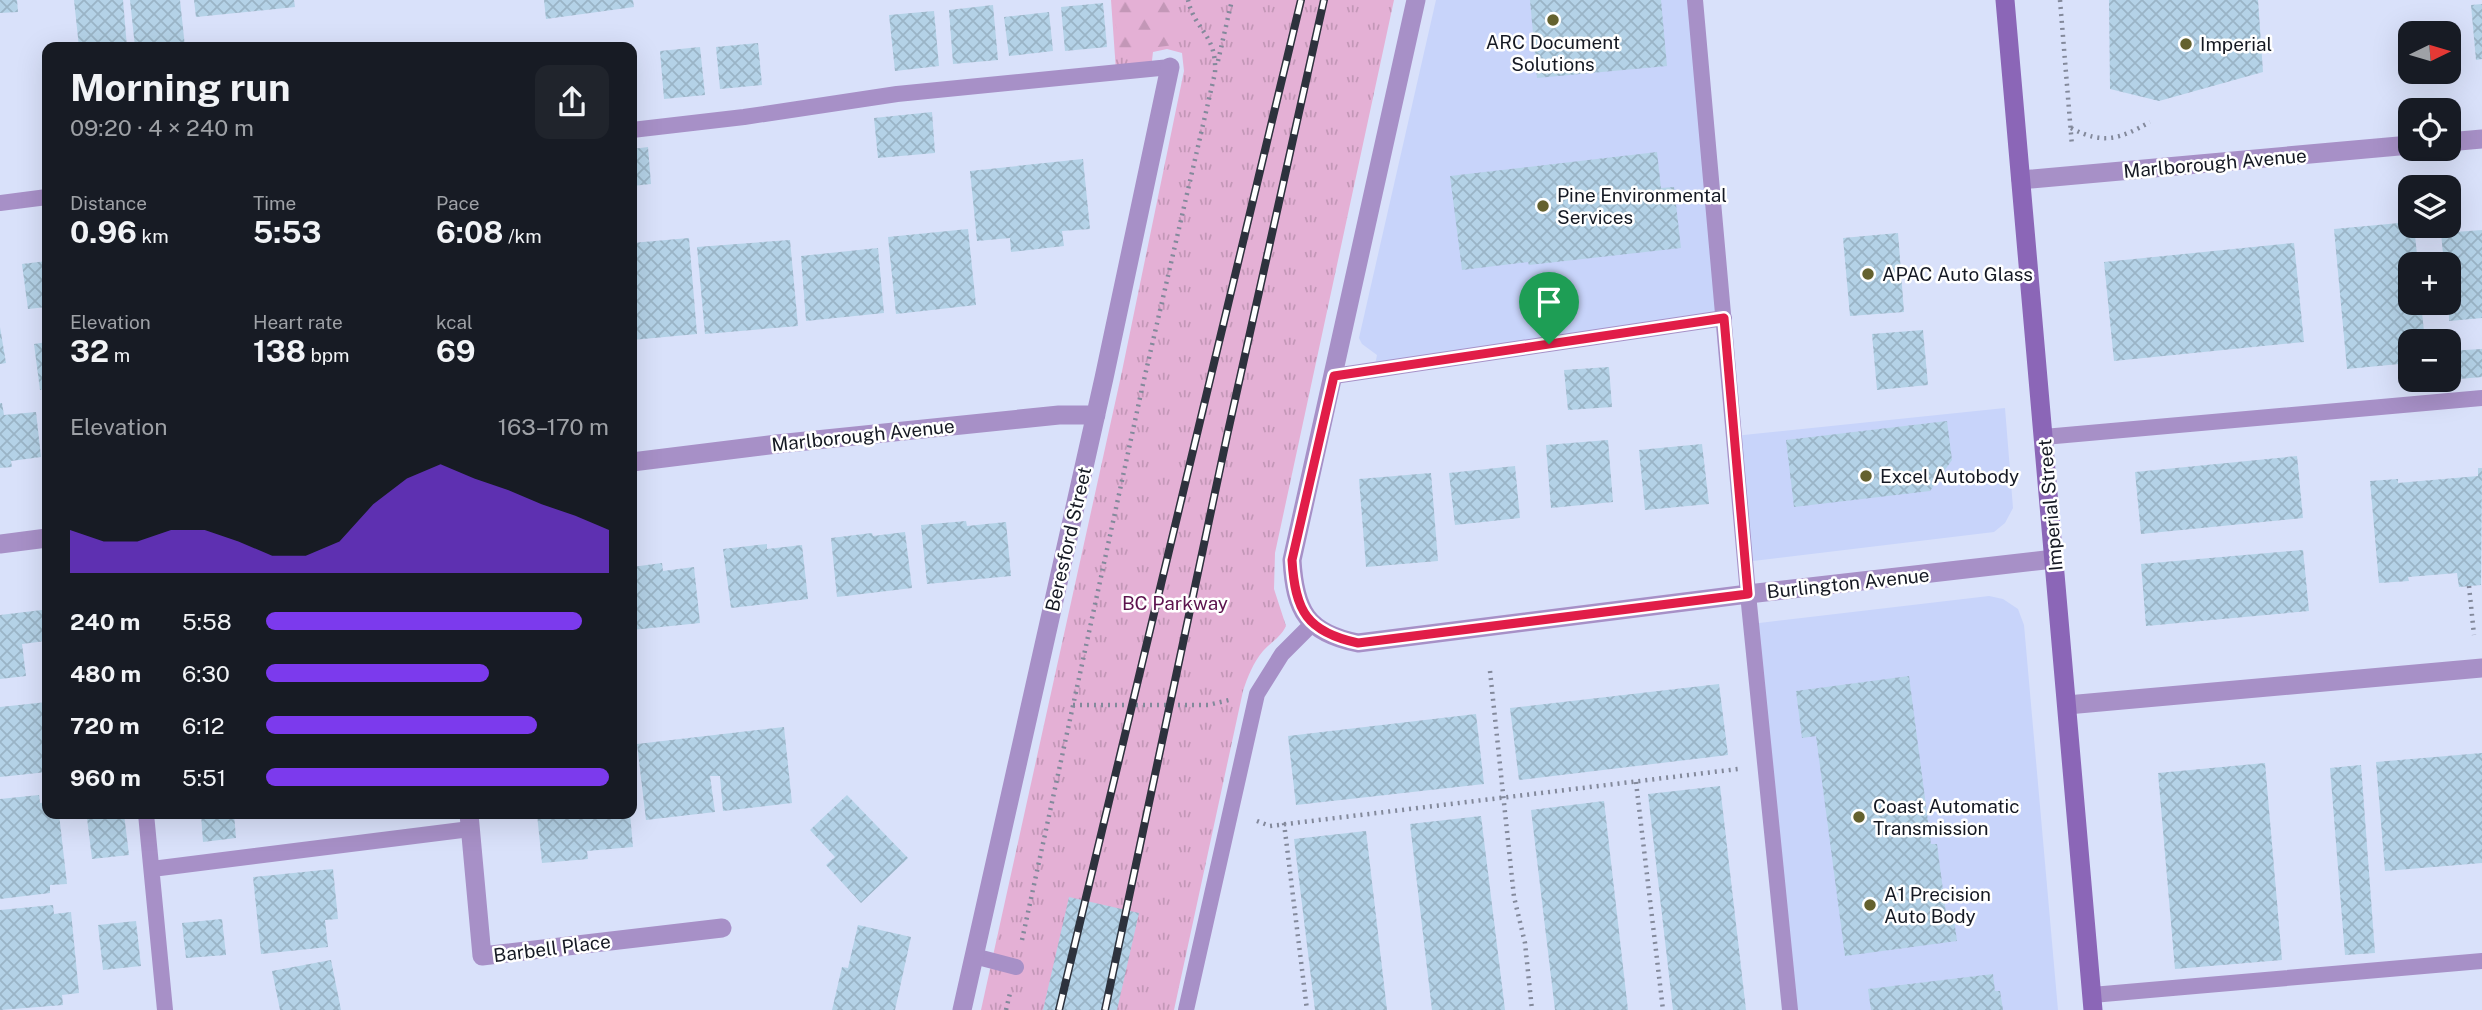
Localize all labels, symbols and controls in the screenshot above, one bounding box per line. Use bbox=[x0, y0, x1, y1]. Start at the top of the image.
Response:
marker: ARC Document Solutions bbox=[1545, 12, 1561, 28]
north arrow bbox=[2398, 21, 2460, 84]
map controls bbox=[2398, 21, 2461, 392]
place label: ARC Document Solutions bbox=[1486, 31, 1620, 75]
place label: Imperial bbox=[2200, 33, 2272, 55]
marker: Imperial bbox=[2178, 36, 2194, 52]
text: Morning run bbox=[70, 65, 291, 110]
button: share bbox=[535, 65, 609, 139]
button: locate bbox=[2398, 98, 2461, 161]
text: 09:20 · 4 × 240 m bbox=[70, 114, 254, 141]
street label: Marlborough Avenue bbox=[2122, 144, 2308, 182]
button: layers bbox=[2398, 175, 2461, 238]
place label: Pine Environmental Services bbox=[1557, 184, 1727, 228]
text: Distance bbox=[70, 192, 147, 214]
text: Time bbox=[253, 192, 296, 214]
text: Pace bbox=[436, 192, 479, 214]
marker: Pine Environmental Services bbox=[1535, 198, 1551, 214]
text: 0.96 bbox=[70, 214, 137, 250]
text: 5:53 bbox=[253, 214, 322, 250]
text: 6:08 bbox=[436, 214, 503, 250]
text: km bbox=[137, 225, 169, 247]
text: /km bbox=[503, 225, 542, 247]
button: + bbox=[2398, 252, 2461, 315]
place label: APAC Auto Glass bbox=[1882, 263, 2033, 285]
marker: APAC Auto Glass bbox=[1860, 266, 1876, 282]
pin bbox=[1519, 272, 1579, 344]
icon: arrive bbox=[1530, 283, 1568, 321]
text: Elevation bbox=[70, 311, 151, 333]
text: Heart rate bbox=[253, 311, 343, 333]
text: kcal bbox=[436, 311, 473, 333]
button: − bbox=[2398, 329, 2461, 392]
text: 32 bbox=[70, 333, 109, 369]
text: 138 bbox=[253, 333, 306, 369]
text: 69 bbox=[436, 333, 476, 369]
text: m bbox=[109, 344, 130, 366]
text: bpm bbox=[306, 344, 350, 366]
text: Elevation bbox=[70, 413, 168, 440]
text: 163–170 m bbox=[498, 413, 609, 440]
street label: Marlborough Avenue bbox=[770, 414, 956, 456]
street label: Imperial Street bbox=[2033, 438, 2067, 572]
street label: Beresford Street bbox=[1041, 464, 1095, 614]
place label: Excel Autobody bbox=[1880, 465, 2019, 487]
marker: Excel Autobody bbox=[1858, 468, 1874, 484]
street label: Burlington Avenue bbox=[1766, 564, 1930, 602]
park label: BC Parkway bbox=[1122, 592, 1228, 614]
text: 240 m bbox=[70, 608, 140, 635]
text: 5:58 bbox=[182, 608, 232, 635]
text: 480 m bbox=[70, 660, 141, 687]
text: 6:30 bbox=[182, 660, 230, 687]
text: 720 m bbox=[70, 712, 140, 739]
text: 6:12 bbox=[182, 712, 225, 739]
text: 960 m bbox=[70, 764, 141, 791]
text: 5:51 bbox=[182, 764, 226, 791]
place label: Coast Automatic Transmission bbox=[1873, 795, 2020, 839]
marker: Coast Automatic Transmission bbox=[1851, 809, 1867, 825]
place label: A1 Precision Auto Body bbox=[1884, 883, 1991, 927]
marker: A1 Precision Auto Body bbox=[1862, 897, 1878, 913]
street label: Barbell Place bbox=[492, 930, 612, 966]

